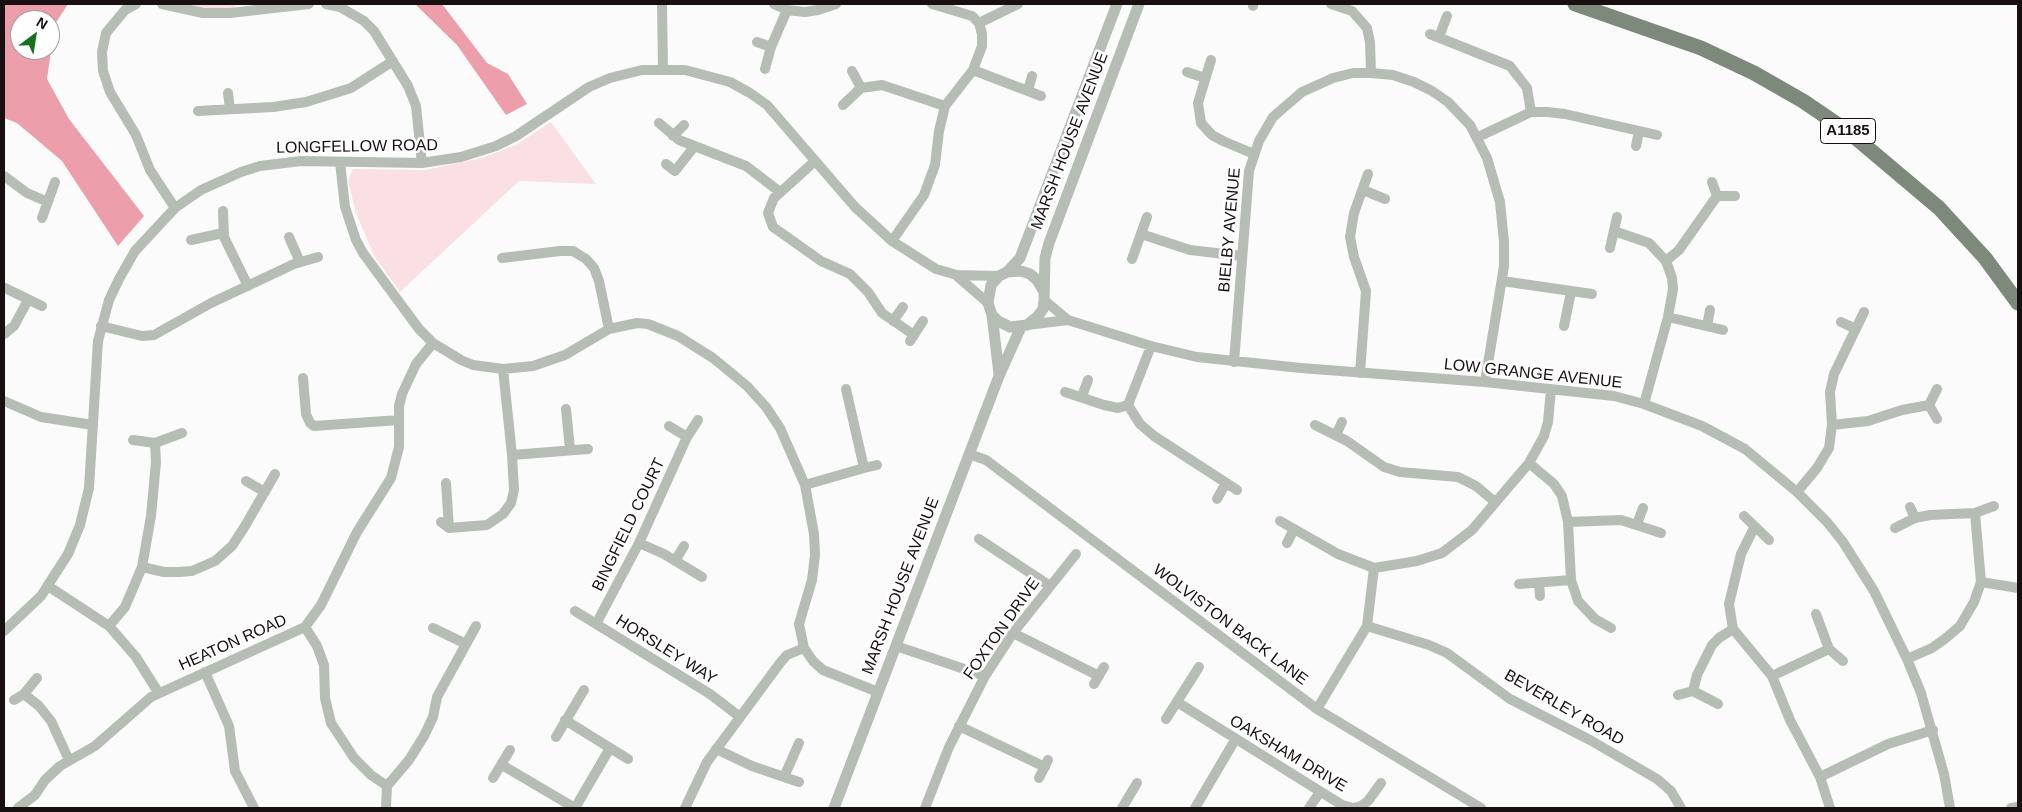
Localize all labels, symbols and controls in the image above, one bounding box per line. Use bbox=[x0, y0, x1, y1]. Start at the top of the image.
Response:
north arrow bbox=[10, 10, 60, 60]
text: N bbox=[34, 14, 51, 32]
street label: MARSH HOUSE AVENUE bbox=[1027, 50, 1113, 232]
road number: A1185 bbox=[1820, 118, 1876, 144]
street label: LONGFELLOW ROAD bbox=[276, 136, 438, 158]
street label: BIELBY AVENUE bbox=[1215, 167, 1245, 293]
street label: LOW GRANGE AVENUE bbox=[1443, 355, 1623, 393]
street label: BINGFIELD COURT bbox=[588, 455, 670, 595]
street label: MARSH HOUSE AVENUE bbox=[858, 495, 944, 677]
street label: WOLVISTON BACK LANE bbox=[1149, 561, 1311, 689]
street label: FOXTON DRIVE bbox=[960, 574, 1044, 684]
street label: HEATON ROAD bbox=[176, 611, 290, 675]
street label: HORSLEY WAY bbox=[612, 611, 720, 689]
street label: BEVERLEY ROAD bbox=[1501, 666, 1627, 750]
street label: OAKSHAM DRIVE bbox=[1226, 711, 1350, 797]

